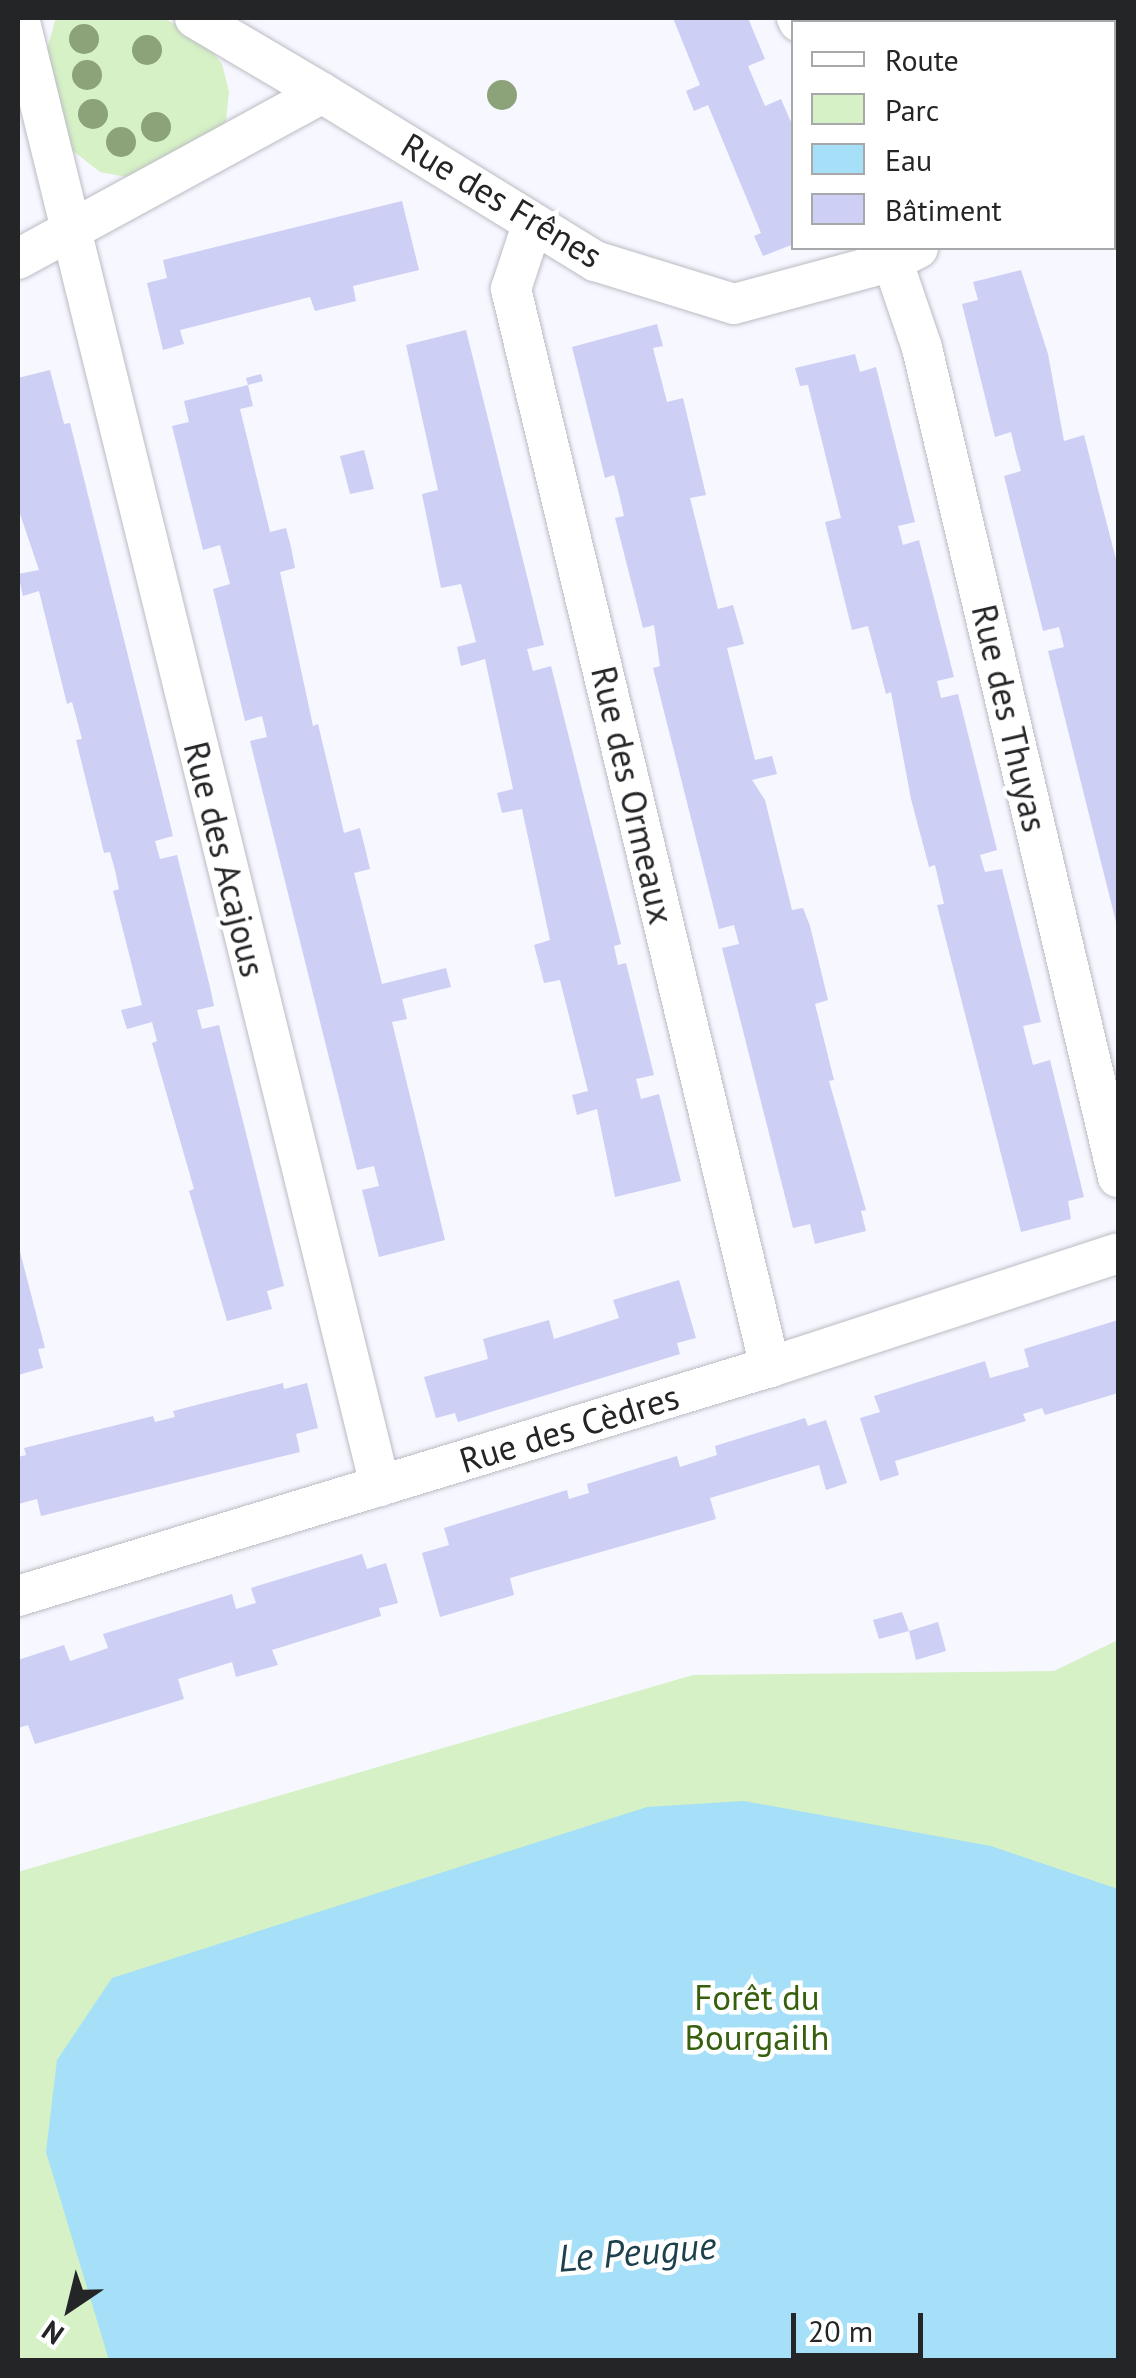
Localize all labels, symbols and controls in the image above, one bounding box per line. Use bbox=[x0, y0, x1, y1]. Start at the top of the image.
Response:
legend bbox=[791, 20, 1116, 250]
text: Route bbox=[885, 40, 959, 79]
text: Parc bbox=[885, 90, 939, 129]
street label: Rue des Frênes bbox=[394, 124, 610, 276]
text: Eau bbox=[885, 140, 932, 179]
text: Bâtiment bbox=[885, 190, 1002, 229]
street label: Rue des Thuyas bbox=[963, 600, 1057, 836]
street label: Rue des Ormeaux bbox=[583, 662, 683, 928]
street label: Rue des Acajous bbox=[175, 737, 275, 981]
street label: Rue des Cèdres bbox=[454, 1375, 684, 1481]
park label: Forêt du Bourgailh bbox=[685, 1976, 829, 2058]
water label: Le Peugue bbox=[556, 2221, 718, 2281]
north arrow bbox=[20, 2258, 120, 2358]
scale bar bbox=[796, 2293, 928, 2355]
text: 20 m bbox=[808, 2311, 873, 2350]
text: N bbox=[34, 2313, 71, 2353]

